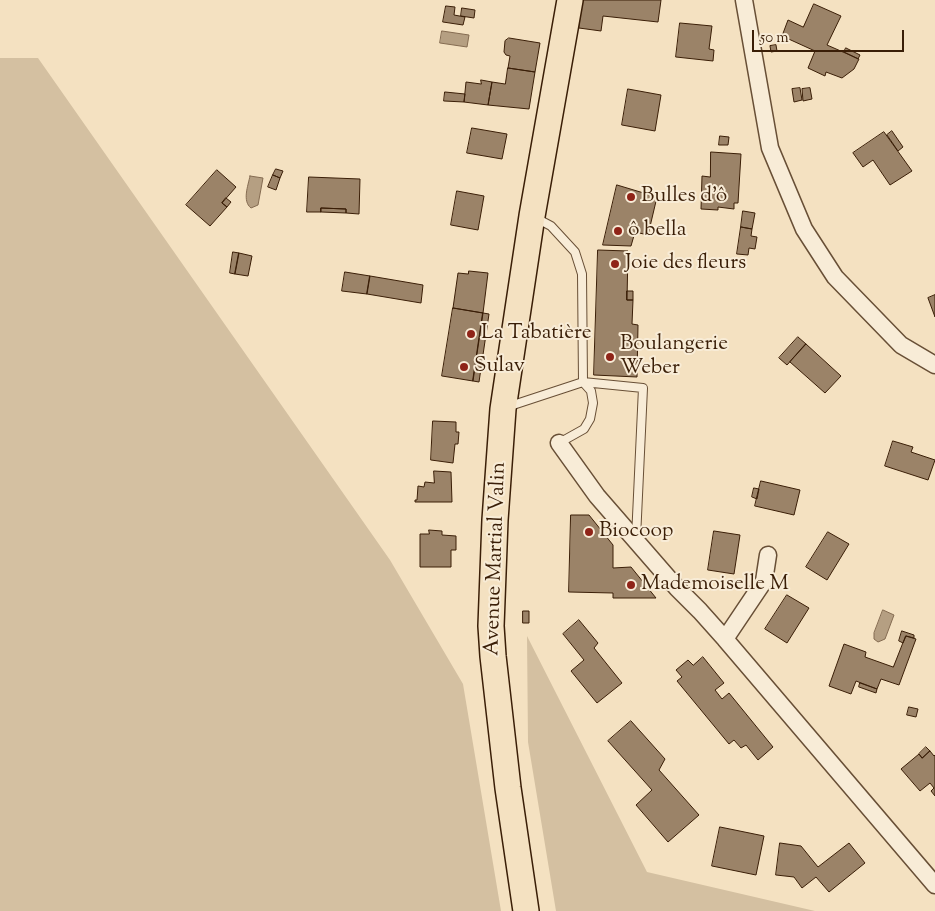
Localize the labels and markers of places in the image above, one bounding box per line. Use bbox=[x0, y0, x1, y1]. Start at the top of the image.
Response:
place label: Bulles d'ô bbox=[641, 184, 727, 210]
marker: Bulles d'ô bbox=[625, 191, 637, 203]
place label: ô bella bbox=[628, 218, 687, 244]
marker: ô bella bbox=[612, 225, 624, 237]
place label: Joie des fleurs bbox=[625, 251, 746, 277]
marker: Joie des fleurs bbox=[609, 258, 621, 270]
place label: La Tabatière bbox=[481, 321, 592, 347]
marker: La Tabatière bbox=[465, 328, 477, 340]
place label: Boulangerie Weber bbox=[620, 332, 728, 382]
marker: Boulangerie Weber bbox=[604, 351, 616, 363]
place label: Sulav bbox=[474, 354, 525, 380]
marker: Sulav bbox=[458, 361, 470, 373]
place label: Biocoop bbox=[599, 519, 673, 545]
marker: Biocoop bbox=[583, 526, 595, 538]
place label: Mademoiselle M bbox=[641, 572, 789, 598]
marker: Mademoiselle M bbox=[625, 579, 637, 591]

